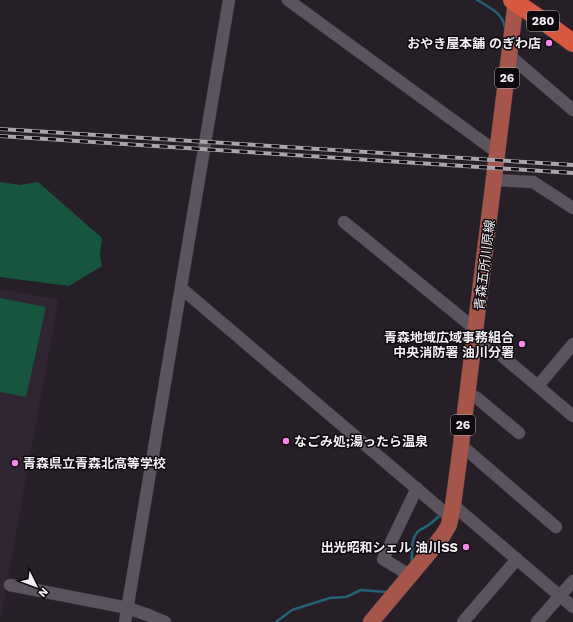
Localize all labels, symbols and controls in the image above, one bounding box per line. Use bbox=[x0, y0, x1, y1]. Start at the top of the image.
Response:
road number: 280 bbox=[527, 11, 559, 31]
place label: おやき屋本舗 のぎわ店 bbox=[407, 36, 541, 51]
marker: おやき屋本舗 のぎわ店 bbox=[544, 38, 554, 48]
road number: 26 bbox=[495, 68, 519, 88]
street label: 青森五所川原線 bbox=[472, 219, 497, 311]
place label: 青森地域広域事務組合 中央消防署 油川分署 bbox=[384, 330, 514, 360]
marker: 青森地域広域事務組合 中央消防署 油川分署 bbox=[517, 339, 527, 349]
road number: 26 bbox=[451, 415, 475, 435]
place label: なごみ処;湯ったら温泉 bbox=[294, 434, 428, 449]
marker: なごみ処;湯ったら温泉 bbox=[281, 436, 291, 446]
place label: 青森県立青森北高等学校 bbox=[23, 456, 166, 471]
marker: 青森県立青森北高等学校 bbox=[10, 458, 20, 468]
place label: 出光昭和シェル 油川SS bbox=[321, 540, 459, 555]
marker: 出光昭和シェル 油川SS bbox=[461, 542, 471, 552]
north arrow bbox=[16, 566, 56, 606]
text: N bbox=[36, 585, 51, 600]

